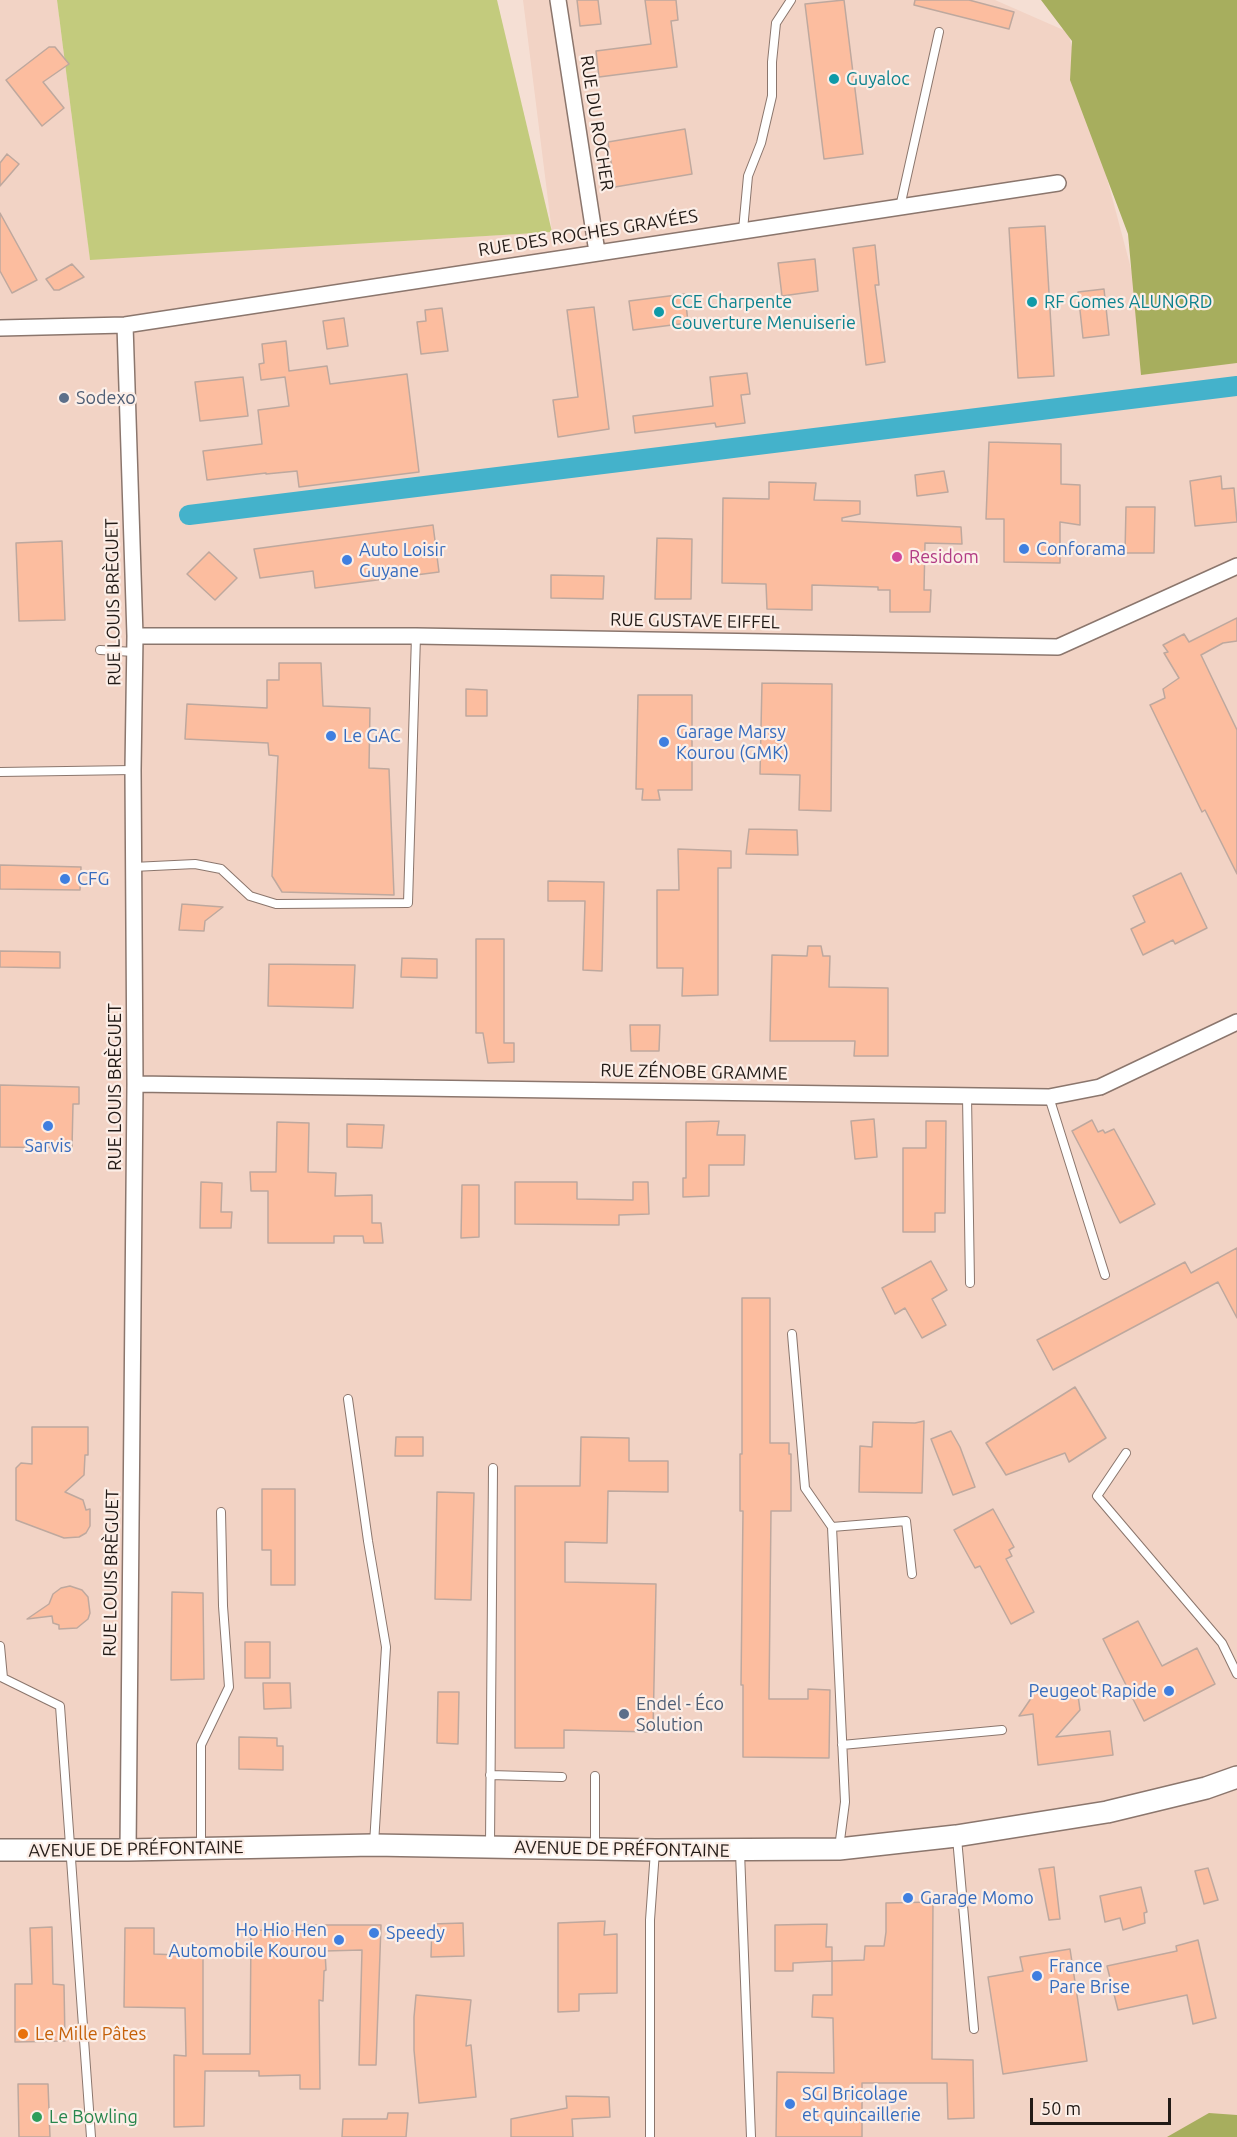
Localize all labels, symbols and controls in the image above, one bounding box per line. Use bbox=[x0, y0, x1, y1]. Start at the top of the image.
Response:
street label: RUE DU ROCHER bbox=[576, 54, 618, 192]
place label: Guyaloc bbox=[846, 68, 910, 90]
marker: Guyaloc bbox=[827, 72, 841, 86]
street label: RUE DES ROCHES GRAVÉES bbox=[477, 205, 699, 261]
place label: CCE Charpente Couverture Menuiserie bbox=[671, 291, 856, 334]
place label: RF Gomes ALUNORD bbox=[1044, 291, 1212, 313]
marker: RF Gomes ALUNORD bbox=[1025, 295, 1039, 309]
marker: CCE Charpente Couverture Menuiserie bbox=[652, 305, 666, 319]
place label: Sodexo bbox=[76, 387, 136, 409]
marker: Sodexo bbox=[57, 391, 71, 405]
street label: RUE LOUIS BRÈGUET bbox=[101, 518, 125, 686]
place label: Conforama bbox=[1036, 538, 1126, 560]
place label: Auto Loisir Guyane bbox=[359, 539, 446, 582]
marker: Conforama bbox=[1017, 542, 1031, 556]
place label: Residom bbox=[909, 546, 979, 568]
marker: Residom bbox=[890, 550, 904, 564]
marker: Auto Loisir Guyane bbox=[340, 553, 354, 567]
street label: RUE GUSTAVE EIFFEL bbox=[610, 609, 780, 633]
place label: Garage Marsy Kourou (GMK) bbox=[676, 721, 789, 764]
place label: Le GAC bbox=[343, 725, 401, 747]
marker: Le GAC bbox=[324, 729, 338, 743]
marker: Garage Marsy Kourou (GMK) bbox=[657, 735, 671, 749]
place label: CFG bbox=[77, 868, 109, 890]
marker: CFG bbox=[58, 872, 72, 886]
street label: RUE LOUIS BRÈGUET bbox=[104, 1003, 126, 1171]
street label: RUE ZÉNOBE GRAMME bbox=[600, 1060, 788, 1084]
marker: Sarvis bbox=[41, 1119, 55, 1133]
place label: Sarvis bbox=[25, 1135, 71, 1157]
street label: RUE LOUIS BRÈGUET bbox=[99, 1489, 123, 1657]
place label: Peugeot Rapide bbox=[1029, 1680, 1157, 1702]
marker: Peugeot Rapide bbox=[1162, 1684, 1176, 1698]
place label: Endel - Éco Solution bbox=[636, 1693, 724, 1736]
marker: Endel - Éco Solution bbox=[617, 1707, 631, 1721]
street label: AVENUE DE PRÉFONTAINE bbox=[28, 1836, 244, 1862]
street label: AVENUE DE PRÉFONTAINE bbox=[514, 1836, 730, 1862]
place label: Garage Momo bbox=[920, 1887, 1034, 1909]
marker: Garage Momo bbox=[901, 1891, 915, 1905]
place label: Ho Hio Hen Automobile Kourou bbox=[169, 1919, 327, 1962]
place label: Speedy bbox=[386, 1922, 445, 1944]
marker: Speedy bbox=[367, 1926, 381, 1940]
marker: Ho Hio Hen Automobile Kourou bbox=[332, 1933, 346, 1947]
place label: France Pare Brise bbox=[1049, 1955, 1130, 1998]
marker: France Pare Brise bbox=[1030, 1969, 1044, 1983]
place label: Le Mille Pâtes bbox=[35, 2023, 146, 2045]
marker: Le Mille Pâtes bbox=[16, 2027, 30, 2041]
place label: SGI Bricolage et quincaillerie bbox=[802, 2083, 921, 2126]
scale bar bbox=[1033, 2086, 1174, 2124]
marker: SGI Bricolage et quincaillerie bbox=[783, 2097, 797, 2111]
text: 50 m bbox=[1041, 2098, 1081, 2118]
place label: Le Bowling bbox=[49, 2106, 138, 2128]
marker: Le Bowling bbox=[30, 2110, 44, 2124]

